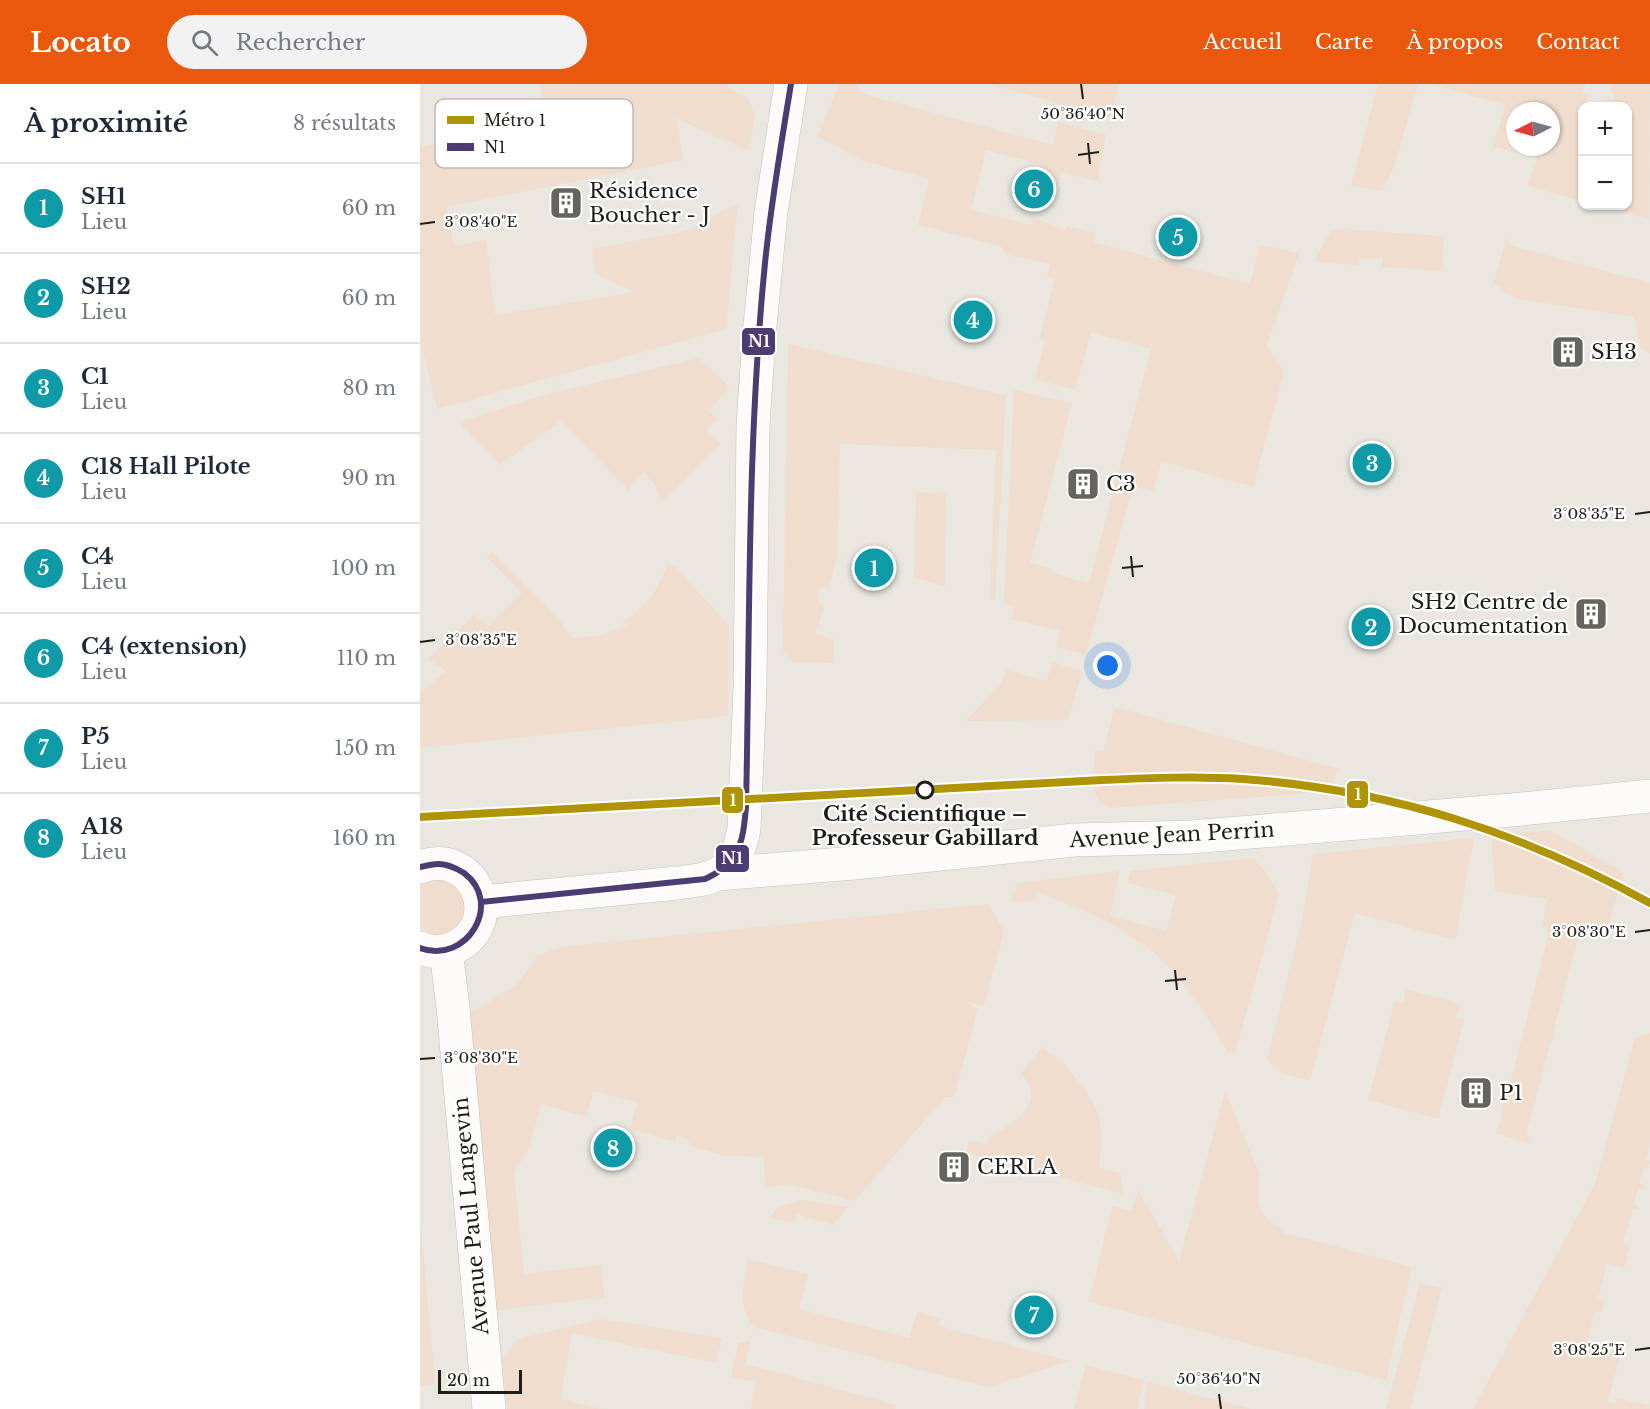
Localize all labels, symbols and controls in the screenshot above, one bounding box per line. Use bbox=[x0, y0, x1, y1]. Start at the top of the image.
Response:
search box bbox=[167, 15, 587, 69]
text: Locato bbox=[30, 25, 131, 60]
icon: search bbox=[188, 26, 221, 59]
text: Rechercher bbox=[236, 29, 365, 56]
text: Accueil bbox=[1204, 29, 1282, 55]
text: Carte bbox=[1315, 29, 1374, 55]
text: À propos bbox=[1407, 29, 1503, 55]
text: Contact bbox=[1536, 29, 1620, 55]
legend bbox=[435, 99, 633, 168]
north arrow bbox=[1506, 102, 1560, 156]
map controls bbox=[1578, 102, 1632, 210]
button: + bbox=[1578, 102, 1632, 156]
text: 50°36'40"N bbox=[1041, 104, 1125, 123]
text: À proximité bbox=[24, 107, 188, 139]
text: Métro 1 bbox=[484, 110, 546, 130]
text: 8 résultats bbox=[293, 111, 396, 135]
text: N1 bbox=[484, 137, 506, 157]
button: − bbox=[1578, 156, 1632, 210]
pin: 6 bbox=[1014, 166, 1054, 212]
place label: Résidence Boucher - J bbox=[589, 178, 710, 228]
text: SH1 bbox=[81, 183, 126, 210]
building icon: Résidence Boucher - J bbox=[548, 185, 584, 221]
text: 1 bbox=[39, 196, 48, 220]
text: 60 m bbox=[342, 196, 396, 220]
text: Lieu bbox=[81, 210, 127, 234]
text: 3°08'40"E bbox=[445, 212, 517, 231]
pin: 5 bbox=[1158, 214, 1197, 260]
text: SH2 bbox=[81, 273, 131, 300]
text: 2 bbox=[37, 286, 50, 310]
text: 60 m bbox=[342, 286, 396, 310]
pin: 4 bbox=[954, 298, 992, 342]
text: Lieu bbox=[81, 300, 127, 324]
line badge: N1 bbox=[741, 327, 776, 356]
text: N1 bbox=[748, 331, 770, 351]
building icon: SH3 bbox=[1550, 334, 1586, 370]
place label: SH3 bbox=[1591, 339, 1637, 365]
text: C1 bbox=[81, 363, 109, 390]
text: 3 bbox=[37, 376, 50, 400]
text: 80 m bbox=[342, 376, 396, 400]
text: Lieu bbox=[81, 390, 127, 414]
pin: 3 bbox=[1352, 440, 1392, 485]
text: C18 Hall Pilote bbox=[81, 453, 251, 480]
text: 4 bbox=[37, 466, 50, 490]
text: 90 m bbox=[342, 466, 396, 490]
building icon: C3 bbox=[1065, 466, 1101, 502]
place label: C3 bbox=[1106, 471, 1136, 497]
text: Lieu bbox=[81, 480, 127, 504]
text: 3°08'35"E bbox=[1553, 504, 1625, 523]
text: C4 bbox=[81, 543, 114, 570]
pin: 1 bbox=[854, 546, 894, 590]
text: 5 bbox=[38, 556, 49, 580]
text: 100 m bbox=[331, 556, 396, 580]
text: Lieu bbox=[81, 570, 127, 594]
place label: SH2 Centre de Documentation bbox=[1398, 589, 1568, 639]
building icon: SH2 Centre de Documentation bbox=[1573, 596, 1609, 632]
pin: 2 bbox=[1352, 604, 1390, 650]
text: 3°08'35"E bbox=[445, 630, 517, 649]
text: C4 (extension) bbox=[81, 633, 247, 660]
text: 6 bbox=[37, 646, 50, 670]
text: 110 m bbox=[337, 646, 396, 670]
your location bbox=[1093, 651, 1122, 680]
text: Lieu bbox=[81, 660, 127, 684]
text: P5 bbox=[81, 723, 110, 750]
text: 7 bbox=[38, 736, 49, 760]
text: 150 m bbox=[334, 736, 396, 760]
text: Lieu bbox=[81, 750, 127, 774]
line badge: 1 bbox=[1346, 780, 1369, 809]
marker: Cité Scientifique – Professeur Gabillard bbox=[916, 781, 934, 799]
text: 1 bbox=[1355, 784, 1362, 804]
line badge: 1 bbox=[721, 786, 744, 814]
text: 1 bbox=[730, 790, 737, 810]
place label: Cité Scientifique – Professeur Gabillard bbox=[811, 801, 1039, 851]
text: A18 bbox=[81, 813, 123, 840]
street label: Avenue Jean Perrin bbox=[1068, 817, 1275, 853]
text: 8 bbox=[37, 826, 50, 850]
text: 160 m bbox=[333, 826, 396, 850]
text: Lieu bbox=[81, 840, 127, 864]
line badge: N1 bbox=[715, 844, 750, 873]
text: N1 bbox=[721, 848, 743, 868]
text: 3°08'30"E bbox=[1552, 922, 1626, 941]
text: 3°08'30"E bbox=[444, 1048, 518, 1067]
building icon: P1 bbox=[1458, 1075, 1494, 1111]
place label: P1 bbox=[1499, 1080, 1523, 1106]
street label: Avenue Paul Langevin bbox=[448, 1096, 494, 1337]
pin: 8 bbox=[594, 1126, 632, 1170]
building icon: CERLA bbox=[936, 1149, 972, 1185]
place label: CERLA bbox=[977, 1154, 1058, 1180]
pin: 7 bbox=[1014, 1292, 1054, 1338]
text: 3°08'25"E bbox=[1553, 1340, 1625, 1359]
scale bar bbox=[438, 1367, 522, 1394]
text: 50°36'40"N bbox=[1177, 1369, 1261, 1388]
text: 20 m bbox=[447, 1370, 490, 1390]

